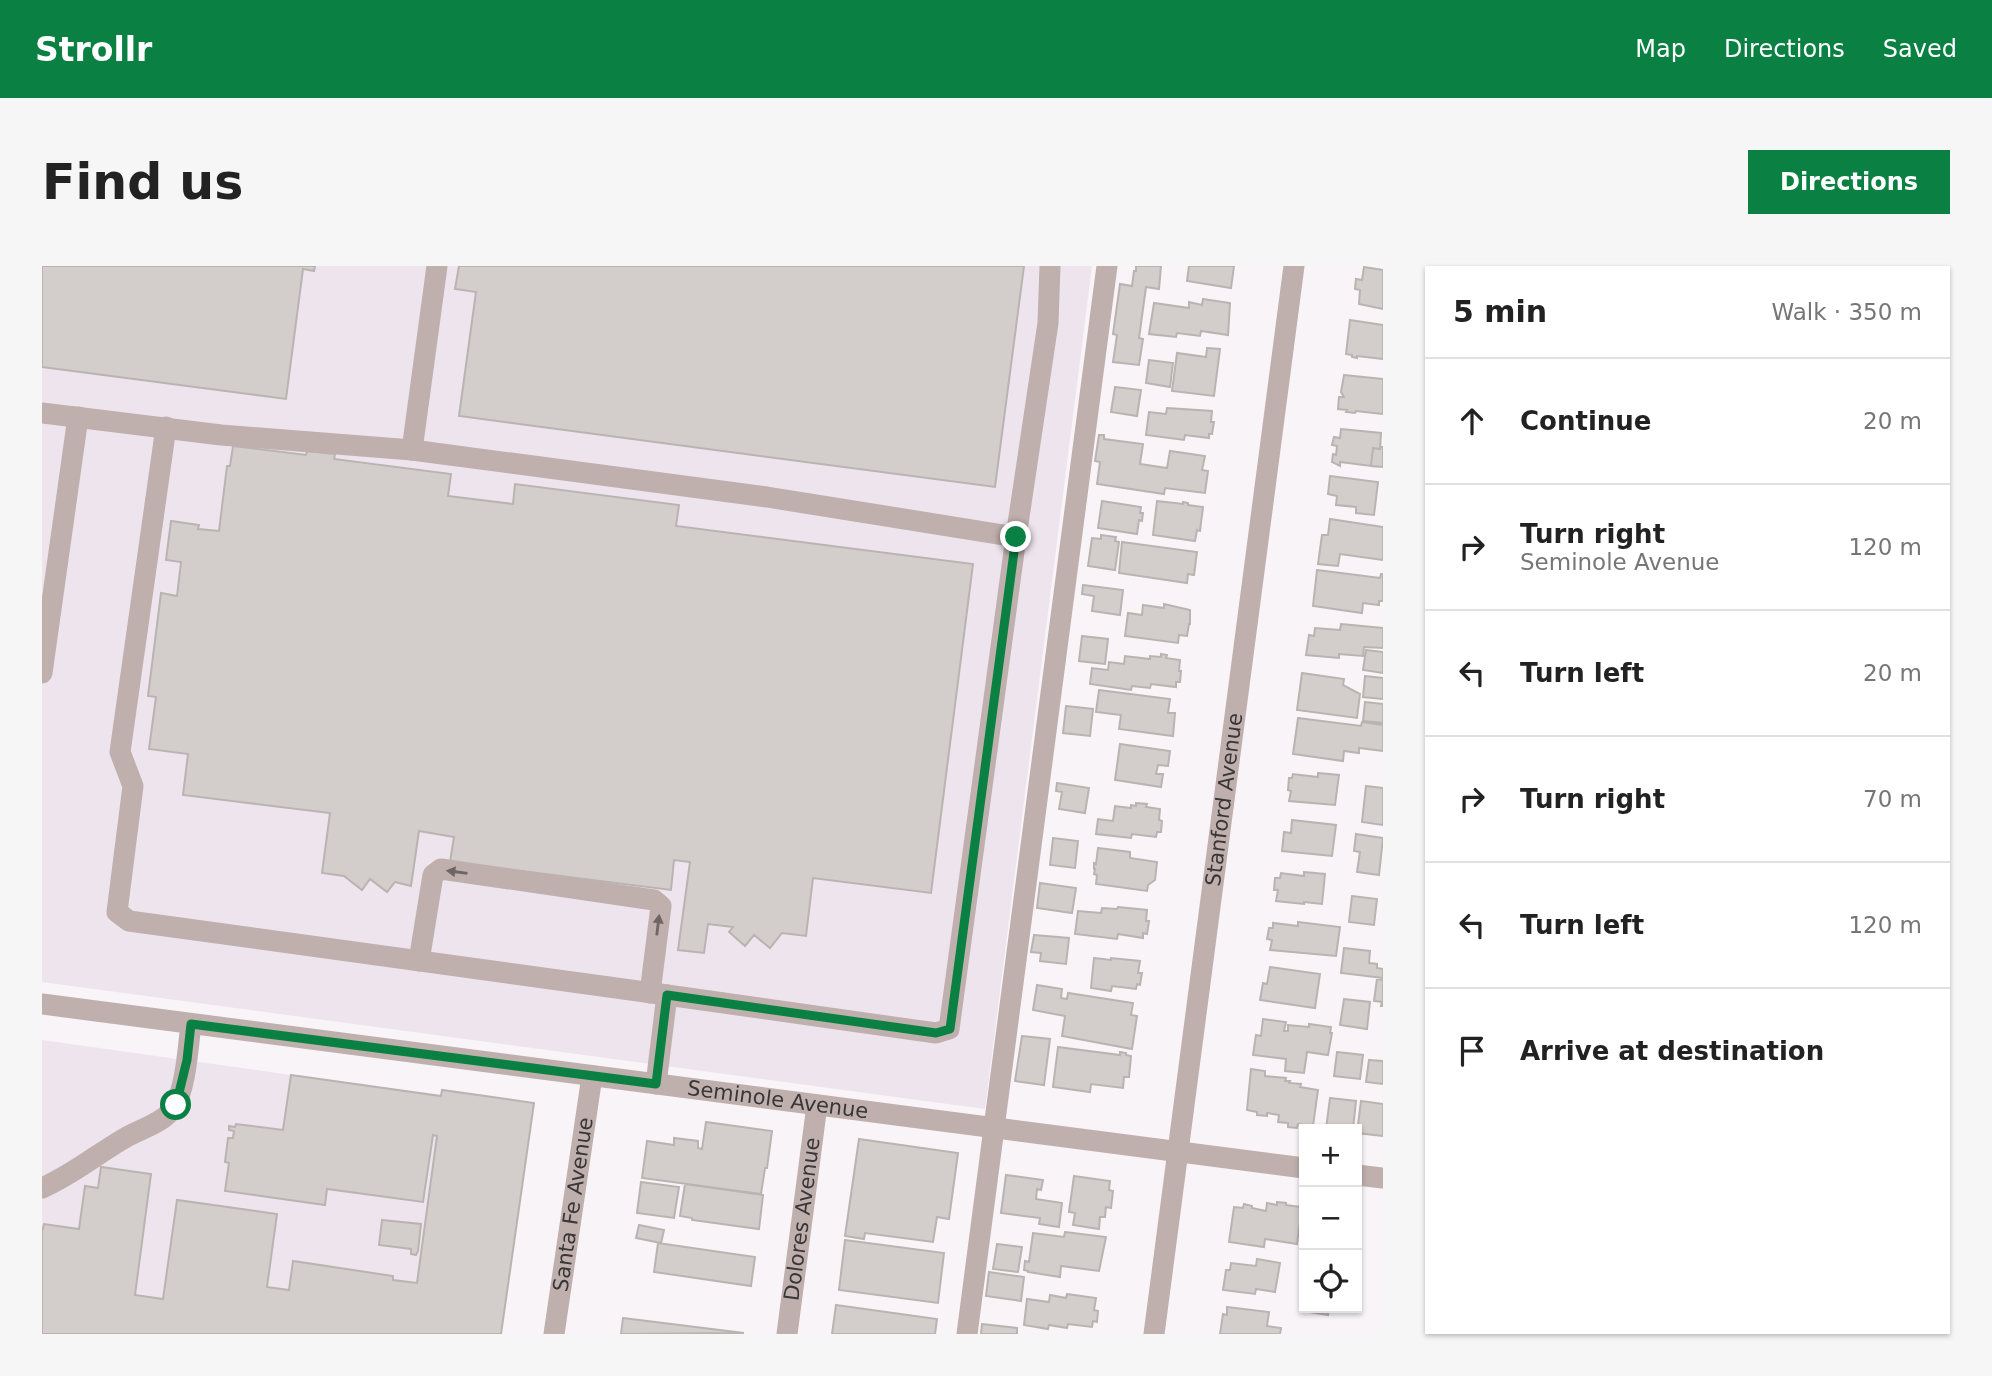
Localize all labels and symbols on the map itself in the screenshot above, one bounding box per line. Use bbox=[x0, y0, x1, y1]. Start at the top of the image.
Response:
route end bbox=[1000, 521, 1031, 552]
street label: Stanford Avenue bbox=[1201, 712, 1247, 888]
one-way arrow bbox=[446, 866, 468, 877]
one-way arrow bbox=[653, 914, 664, 936]
street label: Seminole Avenue bbox=[686, 1076, 870, 1123]
route start bbox=[160, 1089, 191, 1120]
street label: Santa Fe Avenue bbox=[548, 1116, 598, 1293]
street label: Dolores Avenue bbox=[779, 1136, 825, 1302]

